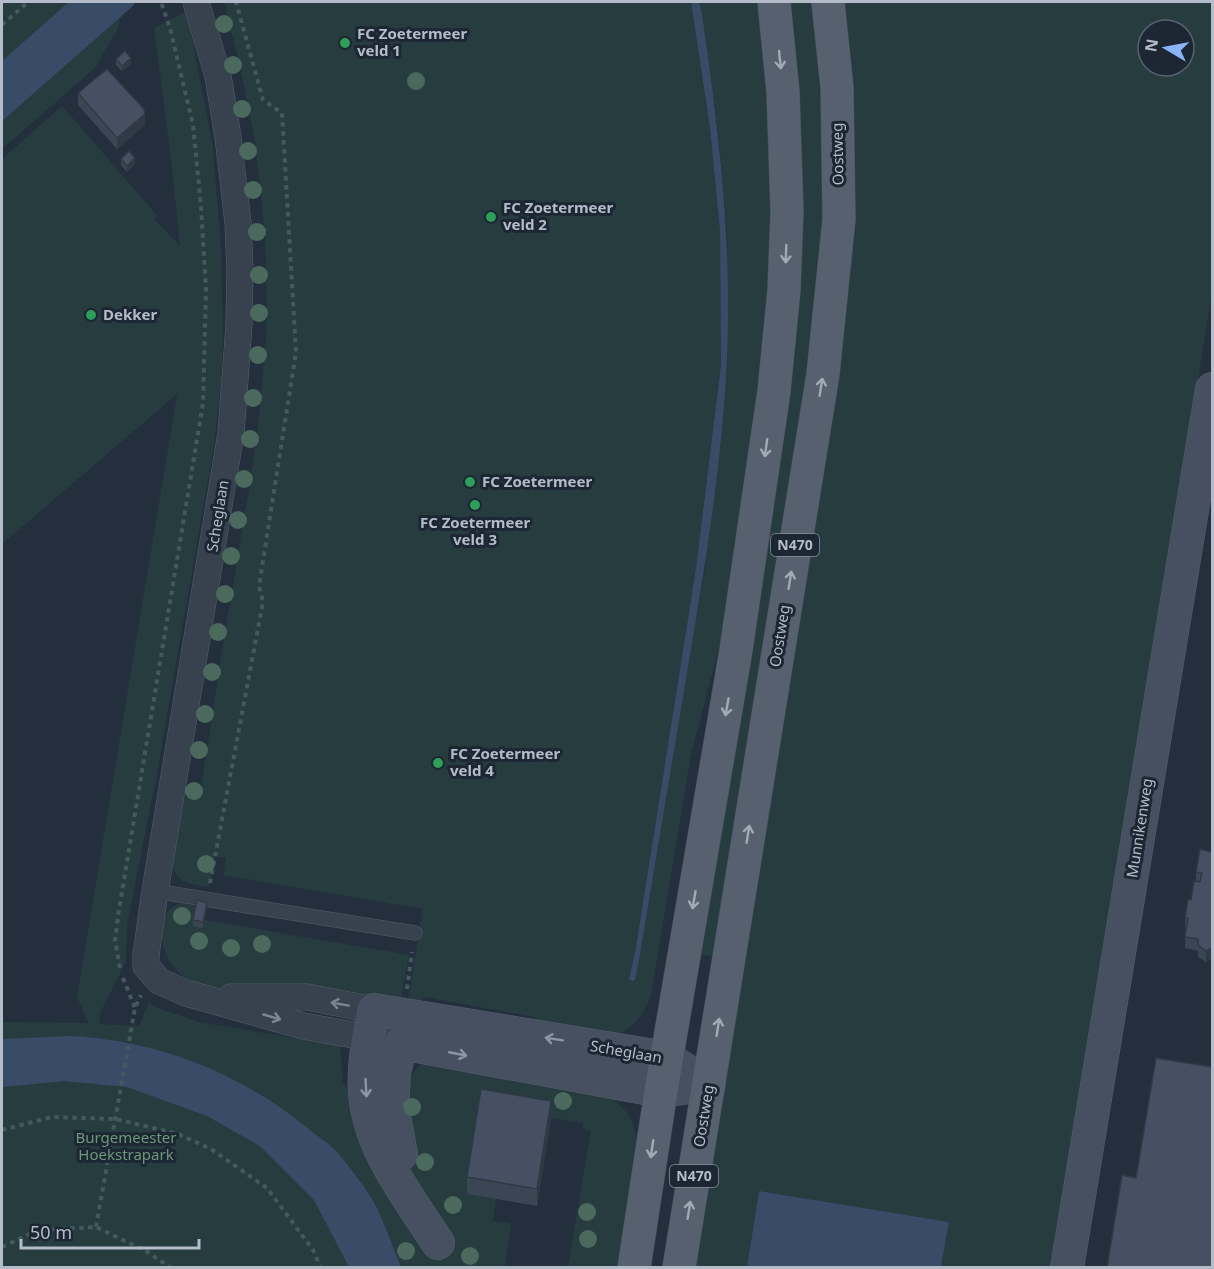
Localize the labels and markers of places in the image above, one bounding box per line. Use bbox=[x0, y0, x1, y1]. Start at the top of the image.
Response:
place label: FC Zoetermeer veld 1 bbox=[357, 23, 467, 60]
marker: FC Zoetermeer veld 1 bbox=[338, 36, 352, 50]
place label: FC Zoetermeer veld 2 bbox=[503, 197, 613, 234]
marker: FC Zoetermeer veld 2 bbox=[484, 210, 498, 224]
place label: Dekker bbox=[103, 304, 157, 324]
marker: Dekker bbox=[84, 308, 98, 322]
place label: FC Zoetermeer bbox=[482, 471, 592, 491]
marker: FC Zoetermeer bbox=[463, 475, 477, 489]
marker: FC Zoetermeer veld 3 bbox=[468, 498, 482, 512]
place label: FC Zoetermeer veld 3 bbox=[420, 512, 530, 549]
place label: FC Zoetermeer veld 4 bbox=[450, 743, 560, 780]
marker: FC Zoetermeer veld 4 bbox=[431, 756, 445, 770]

